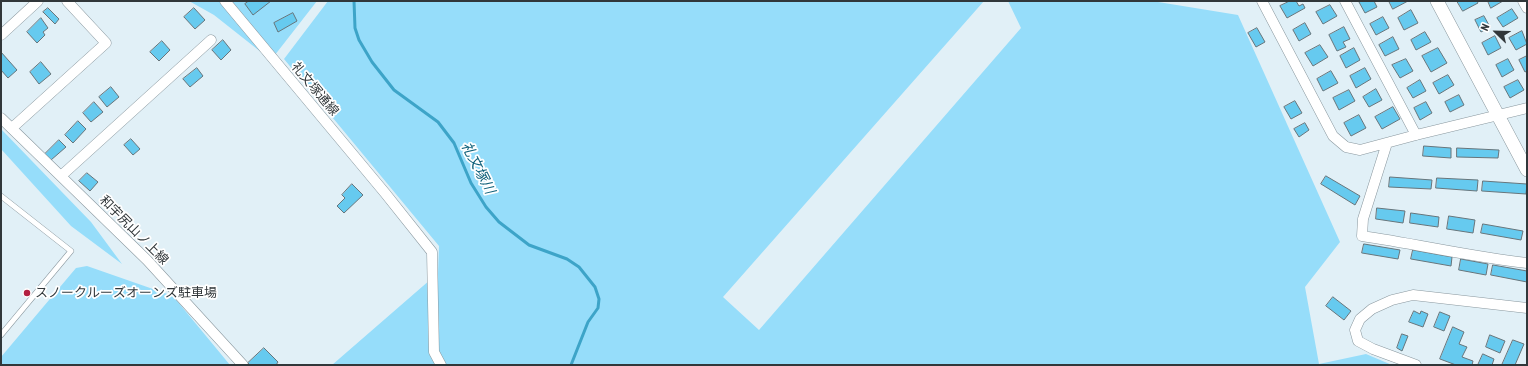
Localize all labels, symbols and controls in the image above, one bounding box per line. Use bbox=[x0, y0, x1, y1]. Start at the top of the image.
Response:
north arrow bbox=[1476, 12, 1516, 52]
text: N bbox=[1478, 22, 1492, 33]
street label: 礼文塚通線 bbox=[288, 59, 342, 119]
water label: 礼文塚川 bbox=[458, 139, 498, 197]
street label: 和宇尻山ノ上線 bbox=[96, 192, 172, 268]
place label: スノークルーズオーンズ駐車場 bbox=[35, 285, 217, 301]
marker: スノークルーズオーンズ駐車場 bbox=[22, 288, 32, 298]

